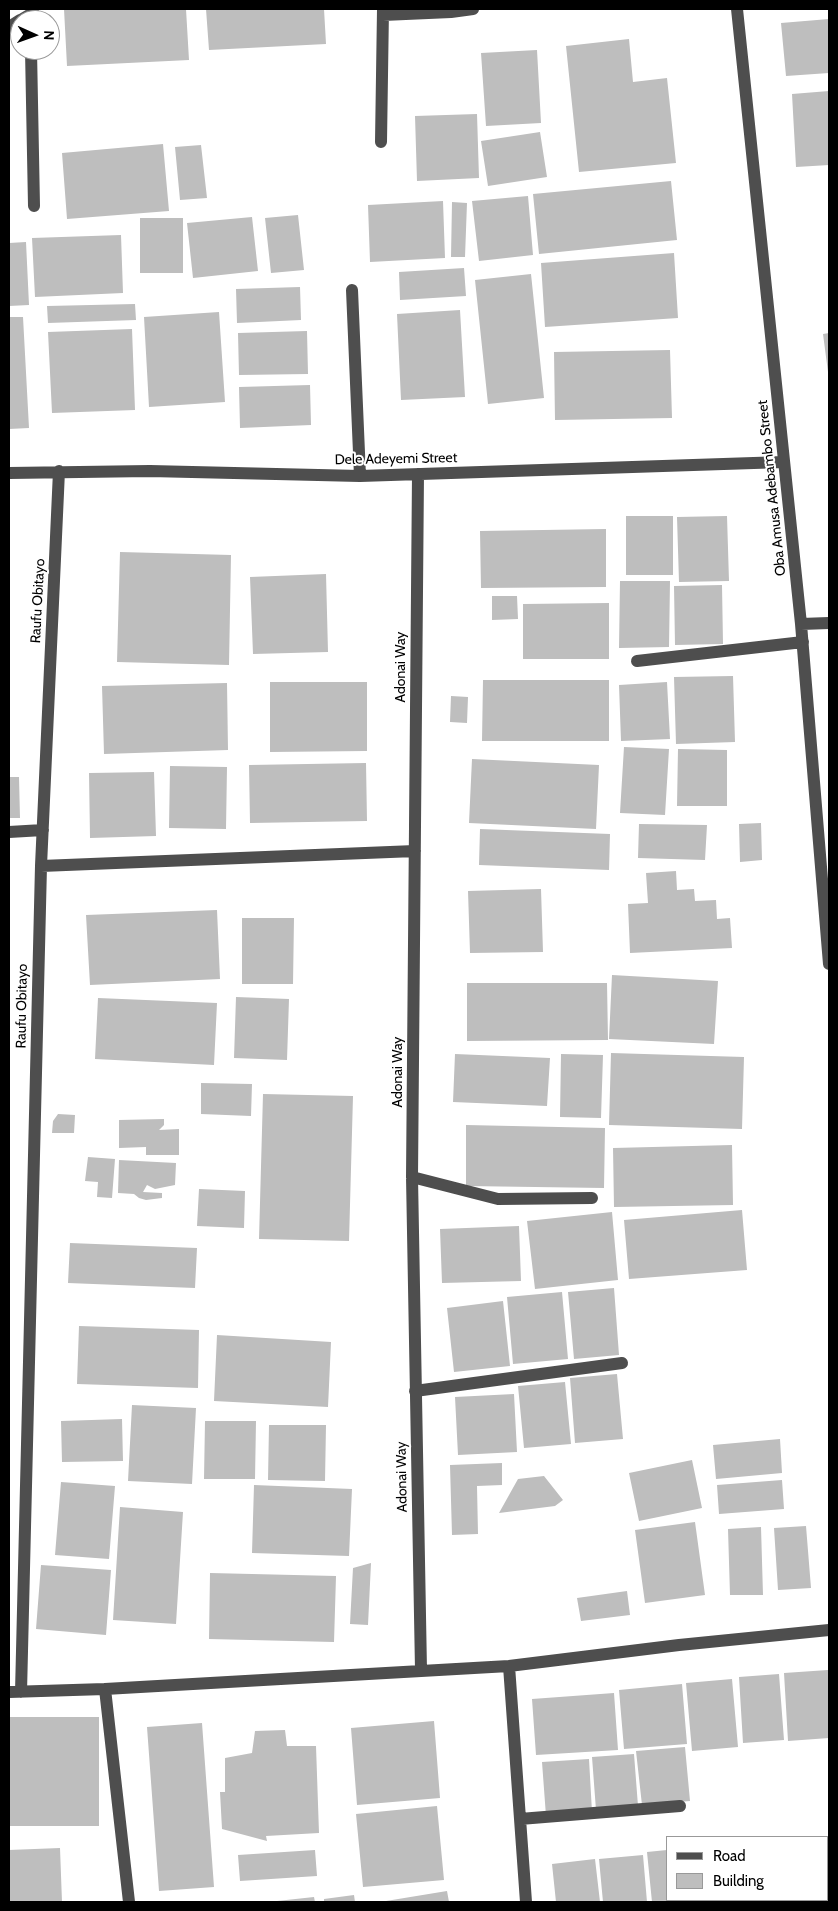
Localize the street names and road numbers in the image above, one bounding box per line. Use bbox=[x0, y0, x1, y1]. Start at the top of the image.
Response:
street label: Oba Amusa Adebambo Street bbox=[754, 399, 790, 577]
street label: Dele Adeyemi Street bbox=[335, 450, 457, 468]
street label: Raufu Obitayo bbox=[27, 558, 49, 644]
street label: Adonai Way bbox=[393, 632, 409, 702]
street label: Raufu Obitayo bbox=[13, 963, 31, 1049]
street label: Adonai Way bbox=[390, 1037, 406, 1107]
street label: Adonai Way bbox=[393, 1441, 411, 1513]

